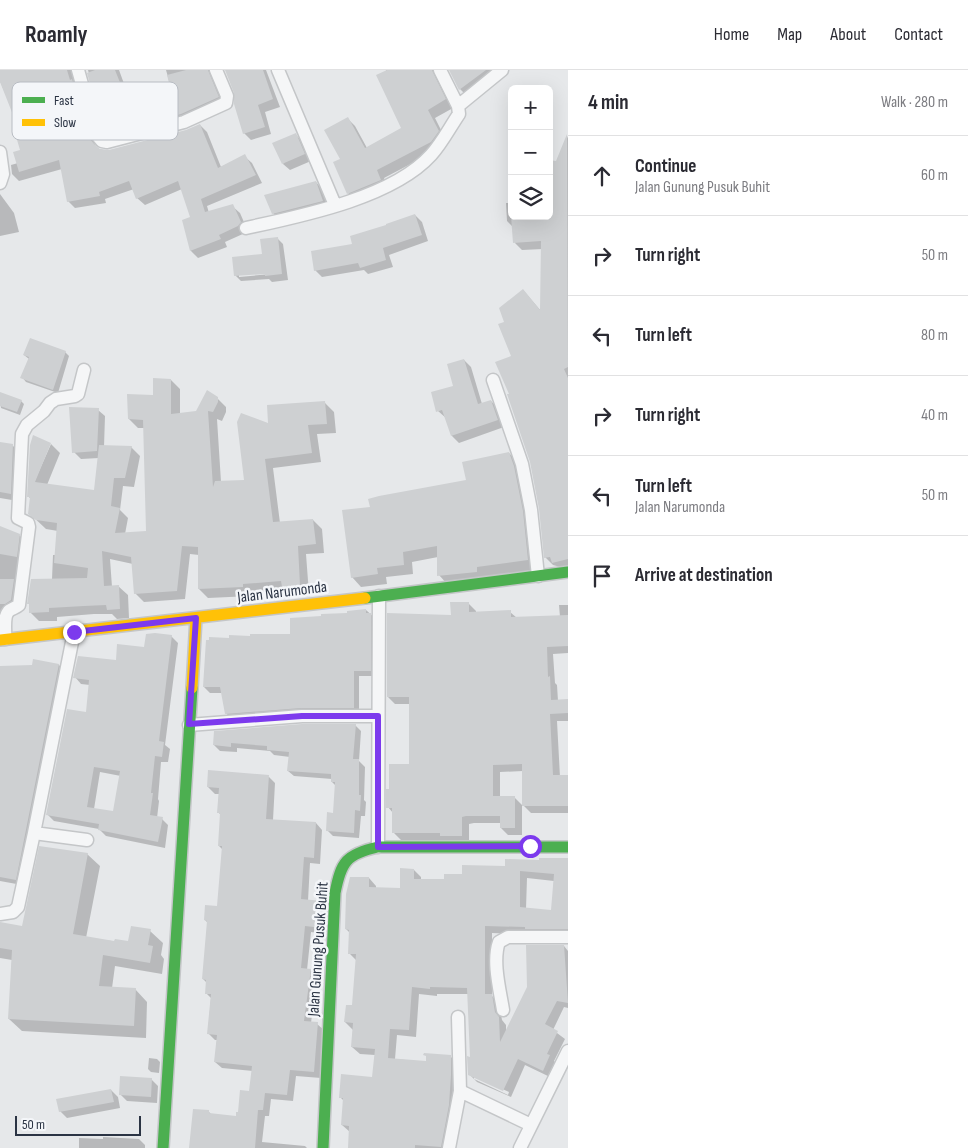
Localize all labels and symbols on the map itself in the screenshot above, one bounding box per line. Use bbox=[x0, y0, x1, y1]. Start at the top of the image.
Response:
legend bbox=[12, 82, 178, 140]
text: Fast bbox=[54, 92, 74, 109]
text: Slow bbox=[54, 114, 76, 131]
street label: Jalan Narumonda bbox=[235, 578, 328, 608]
route end bbox=[63, 621, 86, 644]
route start bbox=[519, 835, 542, 858]
street label: Jalan Gunung Pusuk Buhit bbox=[304, 881, 333, 1018]
scale bar bbox=[15, 1113, 141, 1136]

